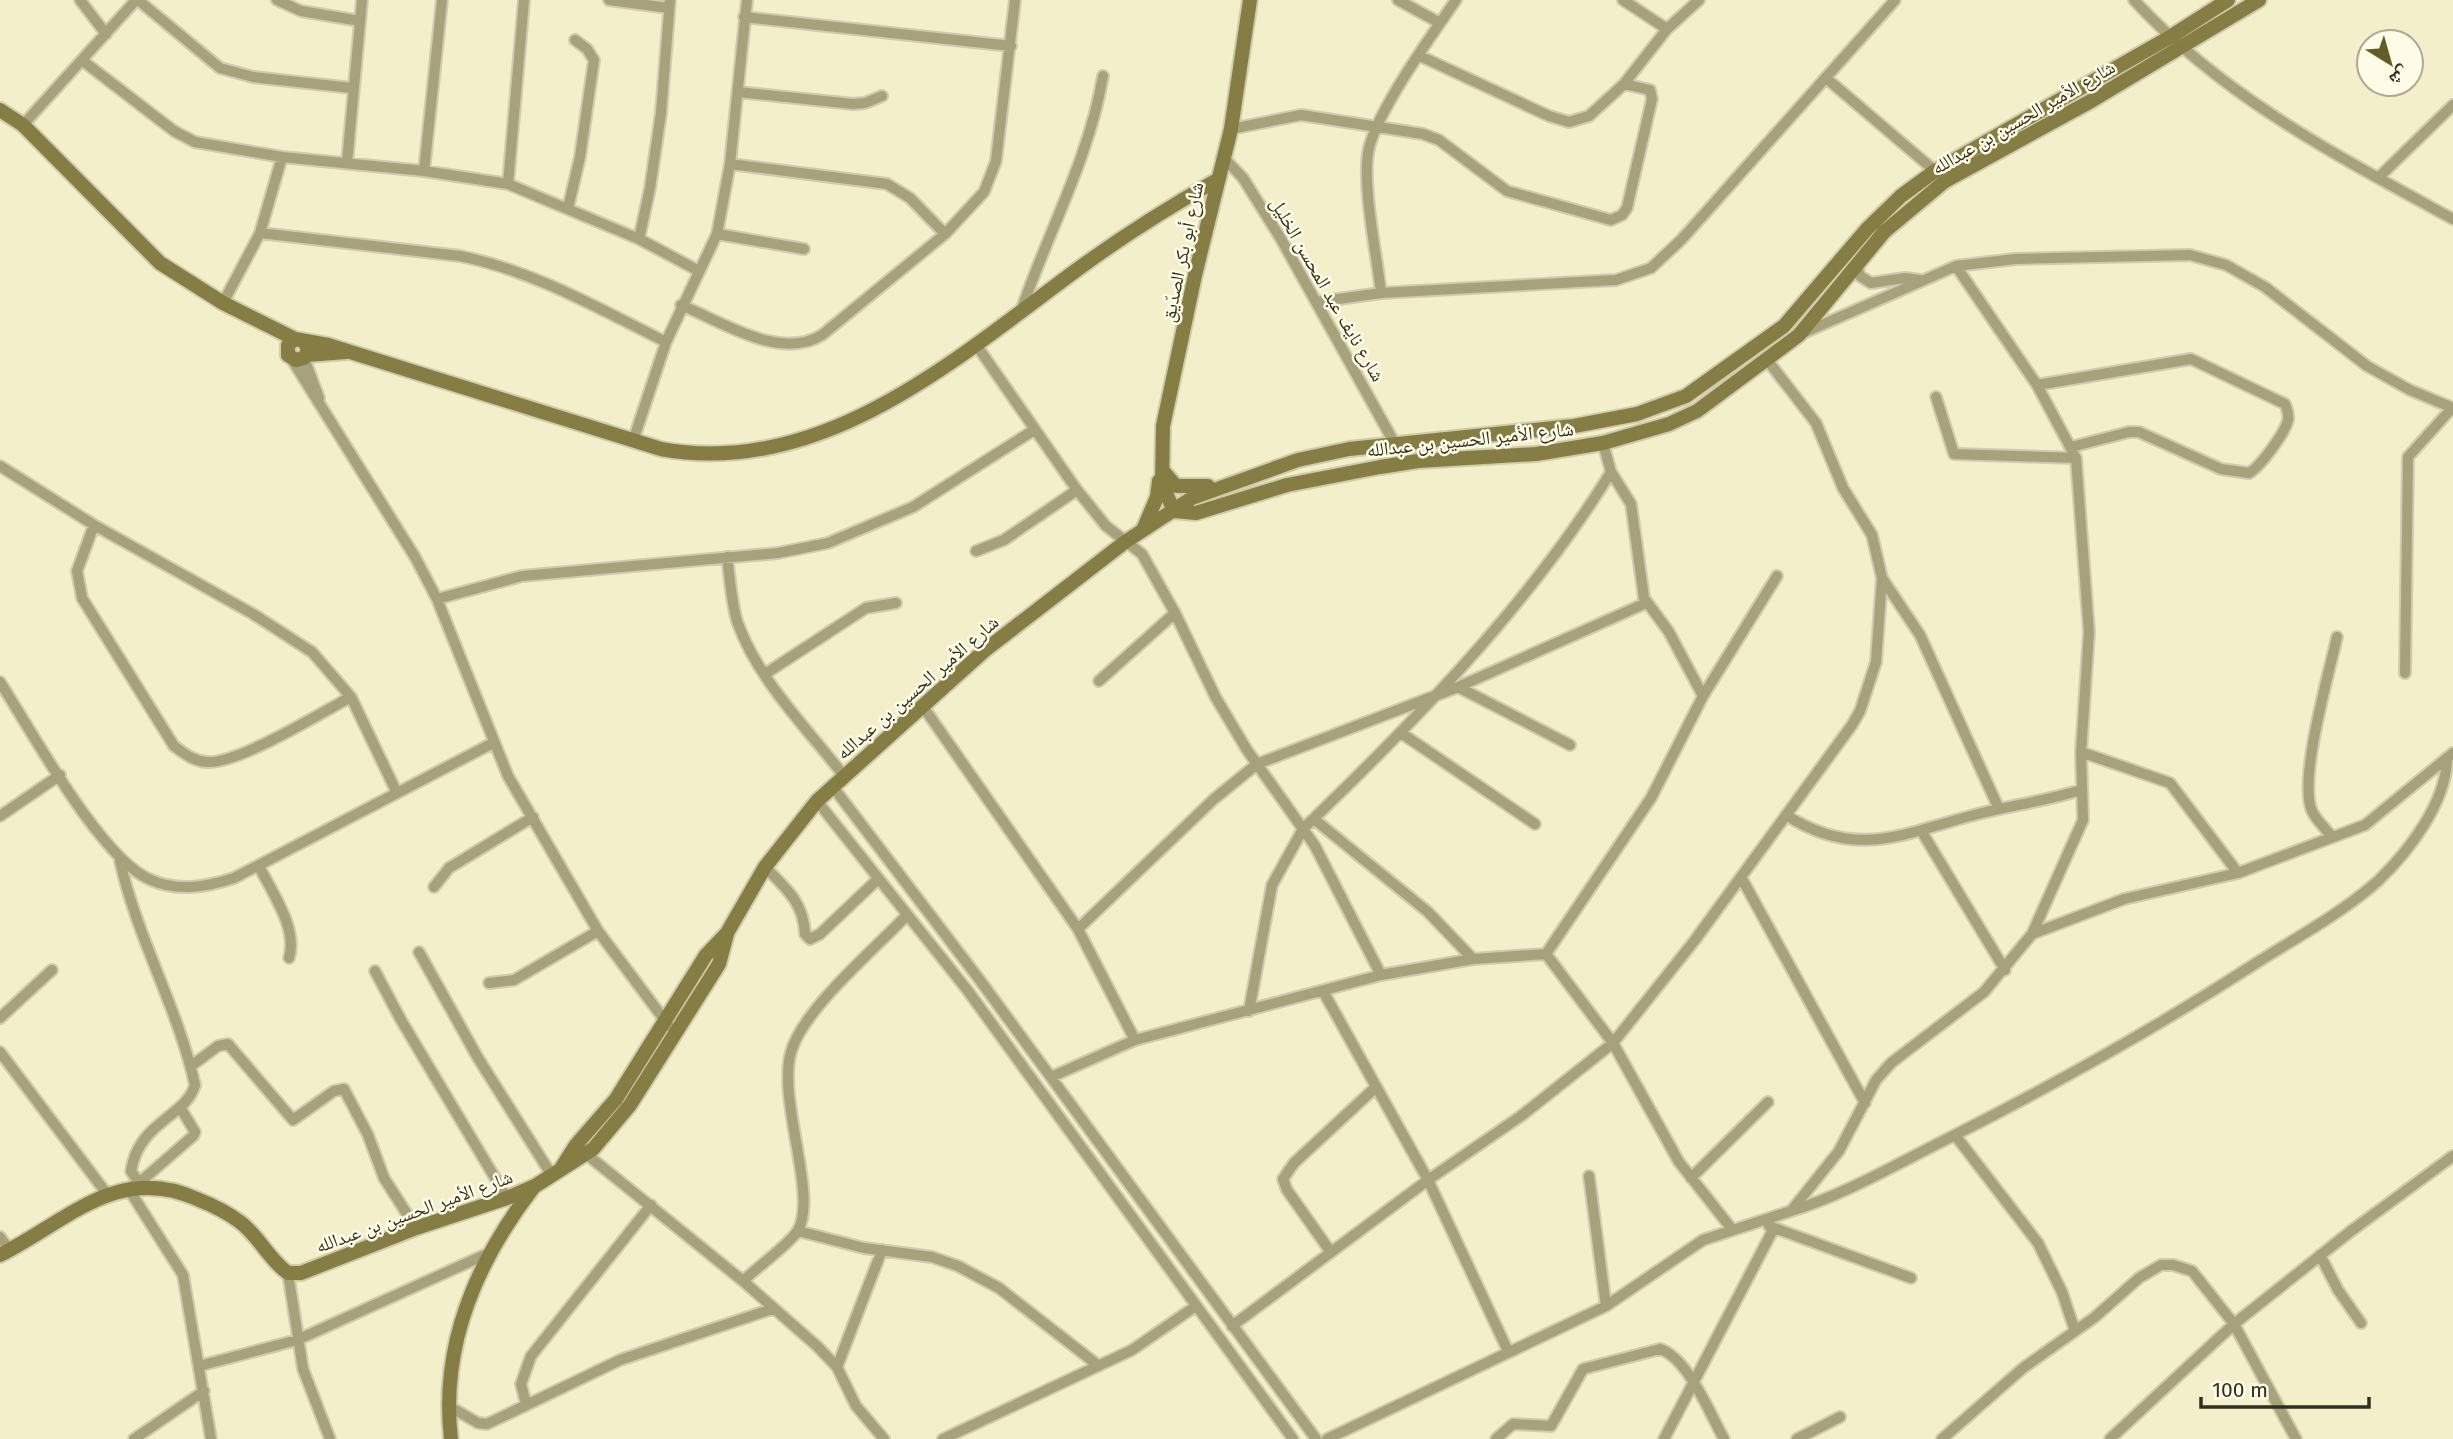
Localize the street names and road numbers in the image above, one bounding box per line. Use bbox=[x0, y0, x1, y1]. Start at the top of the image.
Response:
street label: شارع الأمير الحسين بن عبدالله bbox=[1928, 56, 2119, 179]
street label: شارع أبو بكر الصدّيق bbox=[1156, 180, 1209, 324]
street label: شارع نايف عبد المحسن الخليل bbox=[1265, 193, 1390, 386]
street label: شارع الأمير الحسين بن عبدالله bbox=[1365, 417, 1575, 462]
street label: شارع الأمير الحسين بن عبدالله bbox=[831, 611, 1003, 764]
street label: شارع الأمير الحسين بن عبدالله bbox=[313, 1165, 516, 1258]

